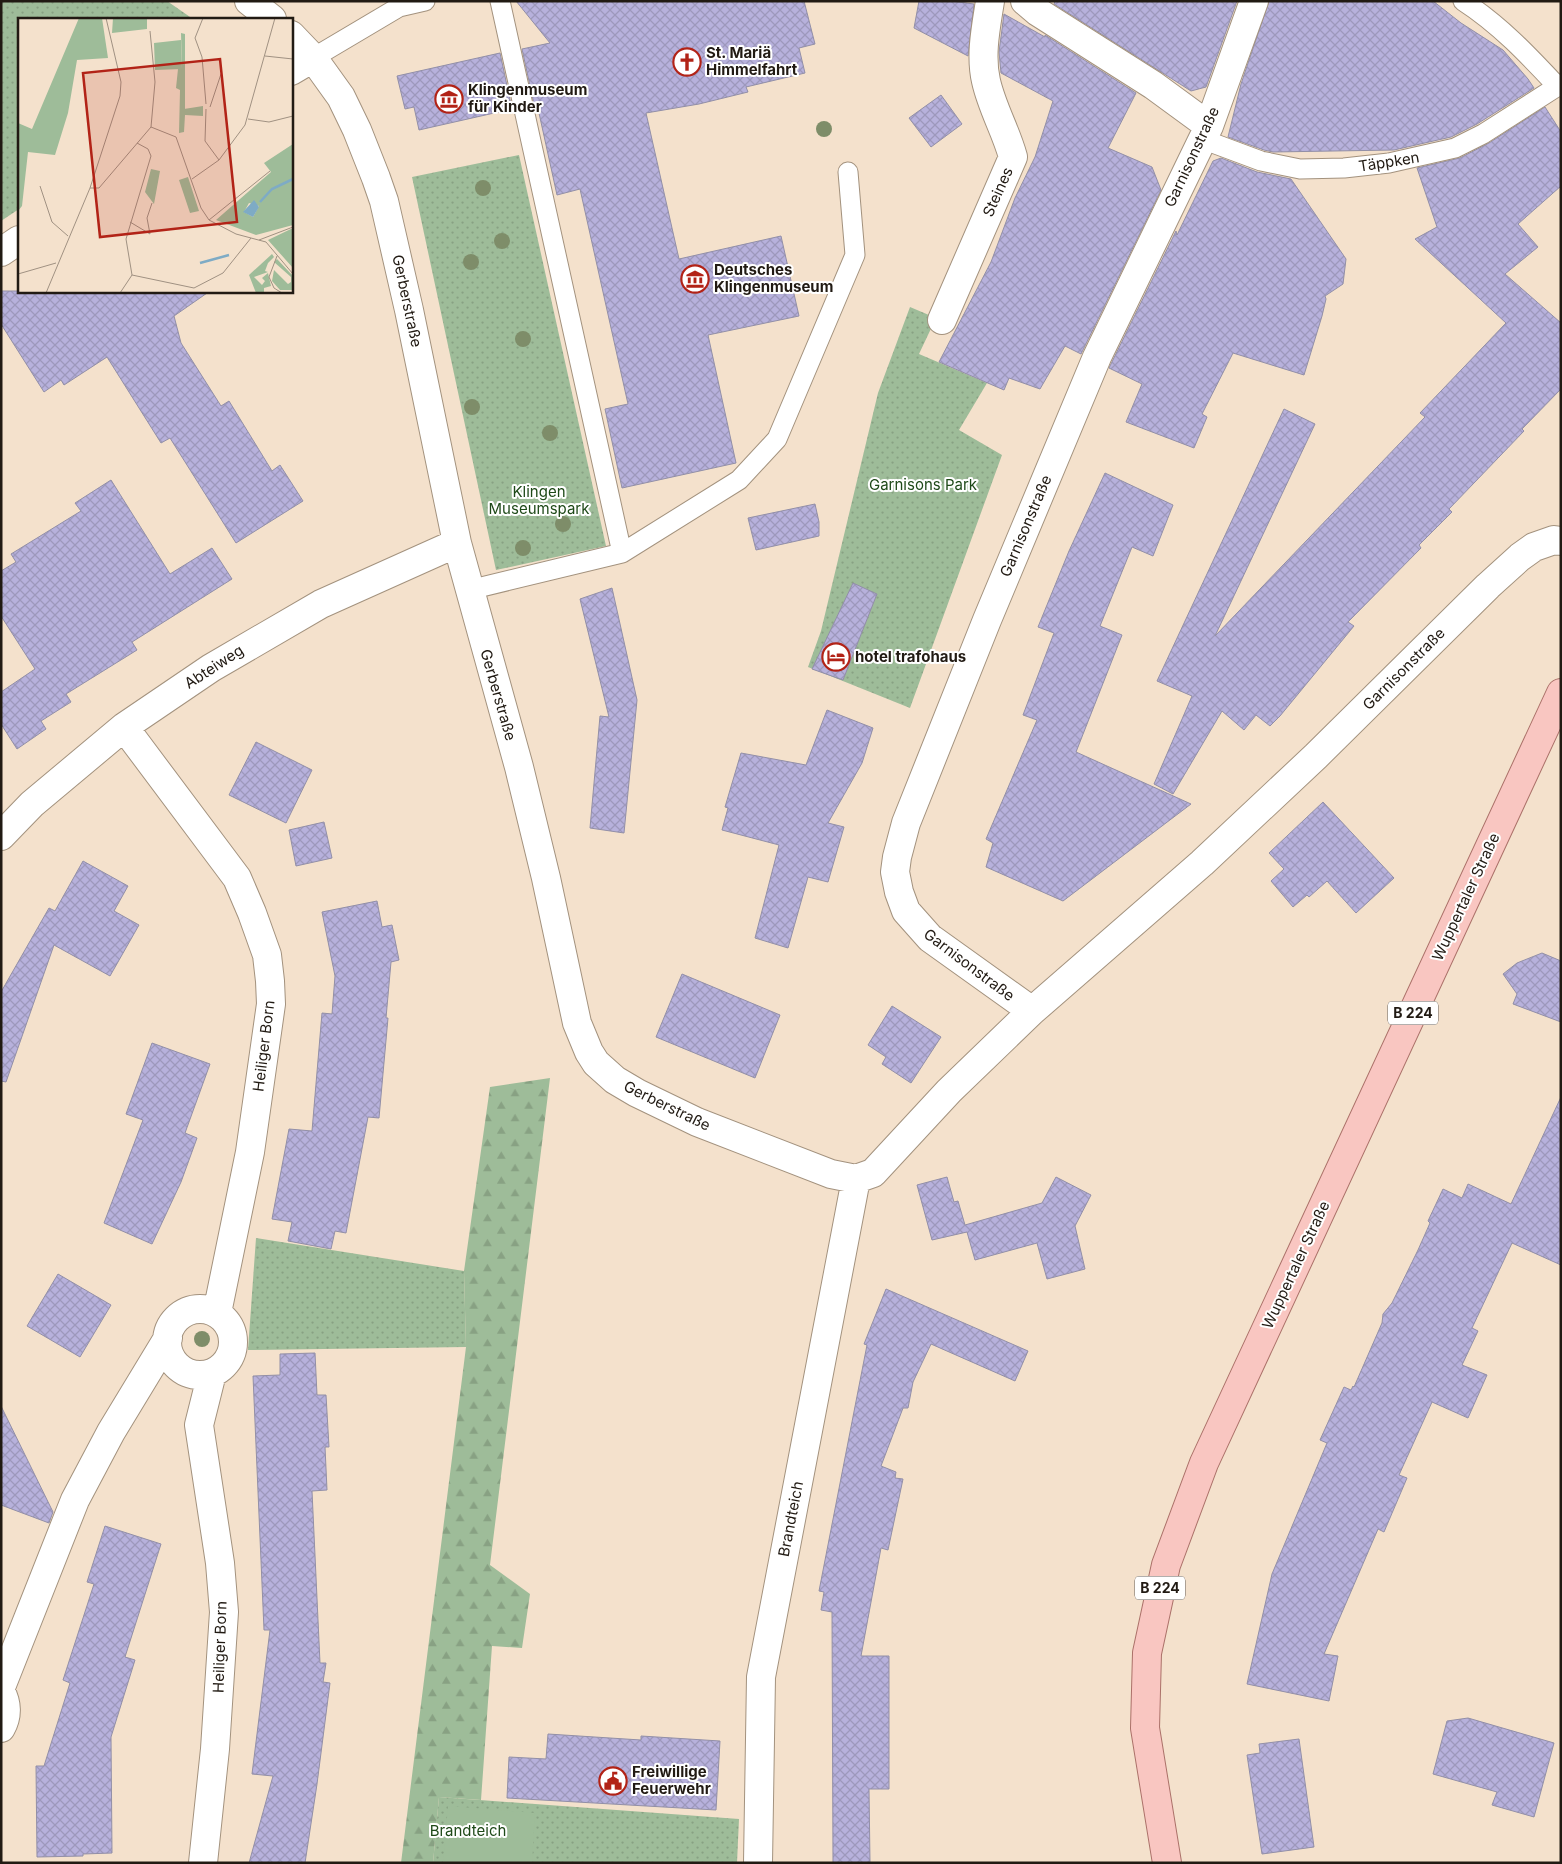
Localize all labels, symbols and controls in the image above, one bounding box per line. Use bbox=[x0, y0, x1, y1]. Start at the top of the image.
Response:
inset map bbox=[18, 18, 292, 292]
place label: St. Mariä Himmelfahrt bbox=[706, 43, 798, 79]
church icon: St. Mariä Himmelfahrt bbox=[672, 47, 702, 77]
place label: Klingenmuseum für Kinder bbox=[468, 80, 587, 116]
museum icon: Klingenmuseum für Kinder bbox=[434, 84, 464, 114]
street label: Garnisonstraße bbox=[1160, 104, 1223, 210]
street label: Täppken bbox=[1357, 147, 1421, 176]
street label: Steines bbox=[978, 164, 1017, 220]
street label: Gerberstraße bbox=[388, 253, 427, 349]
place label: Deutsches Klingenmuseum bbox=[714, 260, 833, 296]
museum icon: Deutsches Klingenmuseum bbox=[680, 264, 710, 294]
street label: Garnisonstraße bbox=[996, 472, 1056, 580]
park label: Garnisons Park bbox=[869, 475, 978, 494]
park label: Klingen Museumspark bbox=[489, 482, 590, 518]
street label: Garnisonstraße bbox=[1359, 624, 1449, 714]
street label: Abteiweg bbox=[181, 640, 247, 693]
hotel icon: hotel trafohaus bbox=[821, 642, 851, 672]
street label: Gerberstraße bbox=[476, 647, 521, 743]
place label: hotel trafohaus bbox=[855, 647, 966, 666]
street label: Wuppertaler Straße bbox=[1428, 830, 1504, 964]
street label: Garnisonstraße bbox=[920, 924, 1018, 1005]
street label: Heiliger Born bbox=[248, 999, 279, 1093]
road number: B 224 bbox=[1388, 1001, 1438, 1024]
street label: Gerberstraße bbox=[621, 1076, 714, 1135]
street label: Wuppertaler Straße bbox=[1258, 1198, 1334, 1332]
street label: Brandteich bbox=[774, 1479, 807, 1558]
road number: B 224 bbox=[1135, 1576, 1185, 1600]
street label: Heiliger Born bbox=[208, 1601, 231, 1693]
place label: Freiwillige Feuerwehr bbox=[632, 1762, 711, 1798]
public building icon: Freiwillige Feuerwehr bbox=[598, 1766, 628, 1796]
park label: Brandteich bbox=[430, 1821, 506, 1840]

